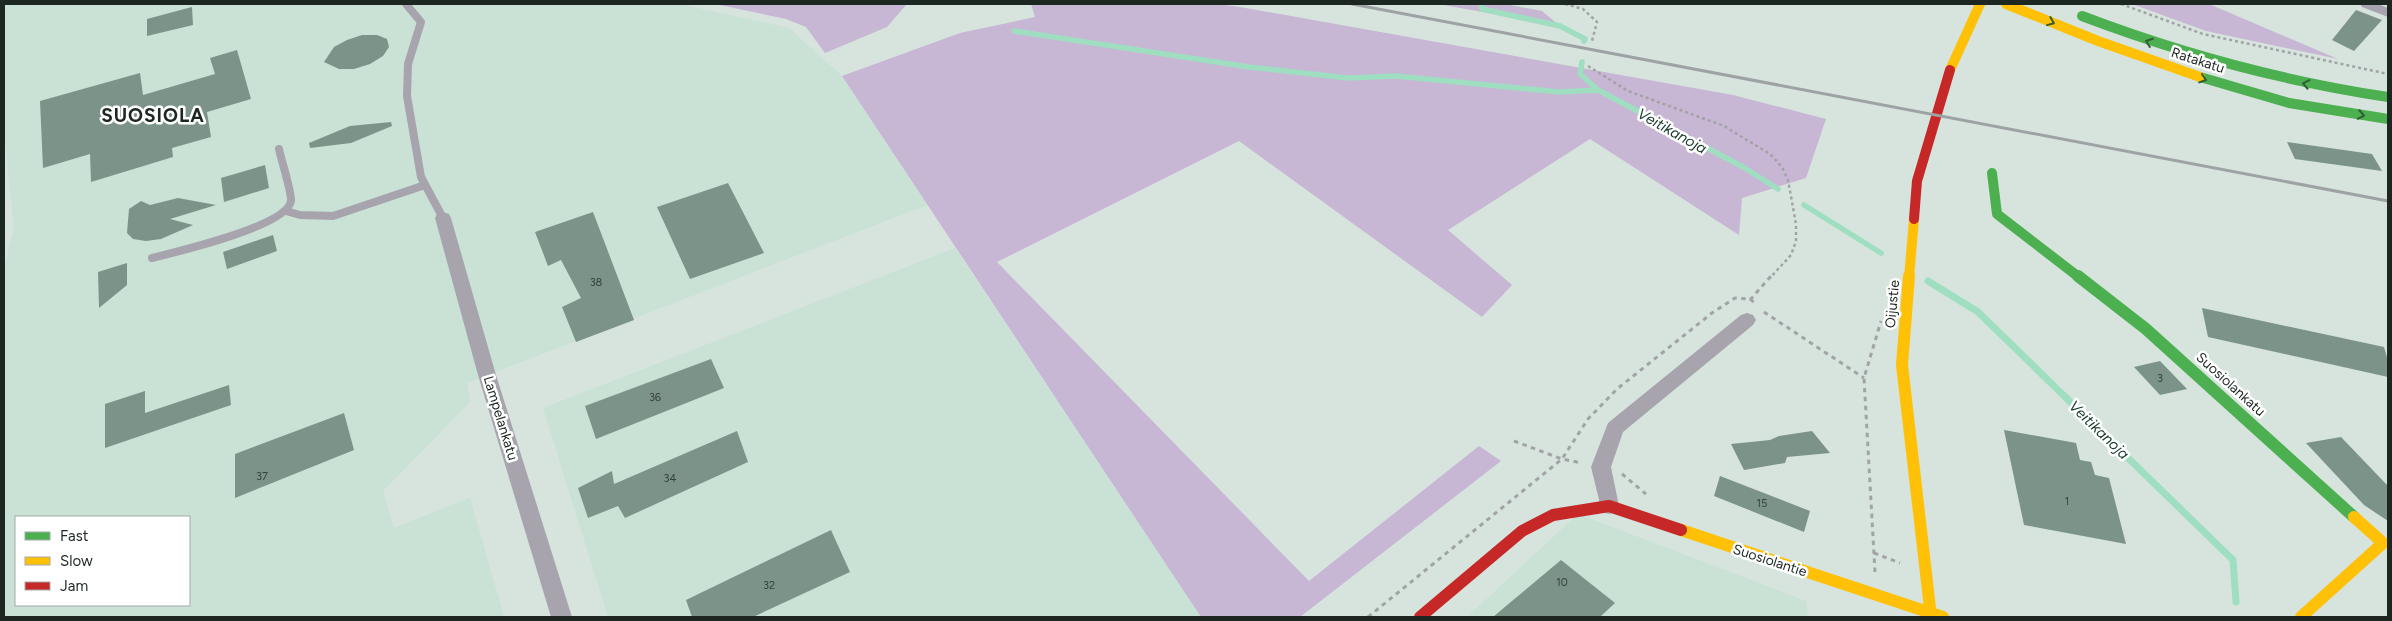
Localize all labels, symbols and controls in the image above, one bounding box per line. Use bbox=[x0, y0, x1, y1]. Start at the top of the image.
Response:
one-way arrow bbox=[2046, 16, 2055, 26]
one-way arrow bbox=[2145, 38, 2154, 48]
street label: Ratakatu bbox=[2169, 44, 2227, 77]
one-way arrow bbox=[2198, 73, 2207, 83]
one-way arrow bbox=[2301, 79, 2310, 89]
district label: SUOSIOLA bbox=[101, 104, 205, 127]
water label: Veitikanoja bbox=[1634, 105, 1710, 157]
one-way arrow bbox=[2357, 109, 2366, 120]
house number: 38 bbox=[590, 276, 603, 289]
street label: Oijustie bbox=[1882, 279, 1903, 329]
street label: Suosiolankatu bbox=[2193, 349, 2269, 420]
house number: 3 bbox=[2157, 372, 2163, 385]
street label: Lampelankatu bbox=[480, 374, 521, 462]
house number: 36 bbox=[649, 391, 661, 404]
water label: Veitikanoja bbox=[2065, 397, 2133, 463]
house number: 37 bbox=[256, 470, 268, 483]
house number: 34 bbox=[664, 472, 677, 485]
house number: 1 bbox=[2065, 495, 2069, 508]
house number: 15 bbox=[1757, 497, 1767, 510]
legend bbox=[15, 516, 190, 606]
text: Fast bbox=[60, 527, 89, 545]
street label: Suosiolantie bbox=[1731, 541, 1809, 581]
text: Slow bbox=[60, 552, 93, 570]
house number: 10 bbox=[1556, 576, 1568, 589]
text: Jam bbox=[60, 577, 88, 595]
house number: 32 bbox=[763, 579, 775, 592]

